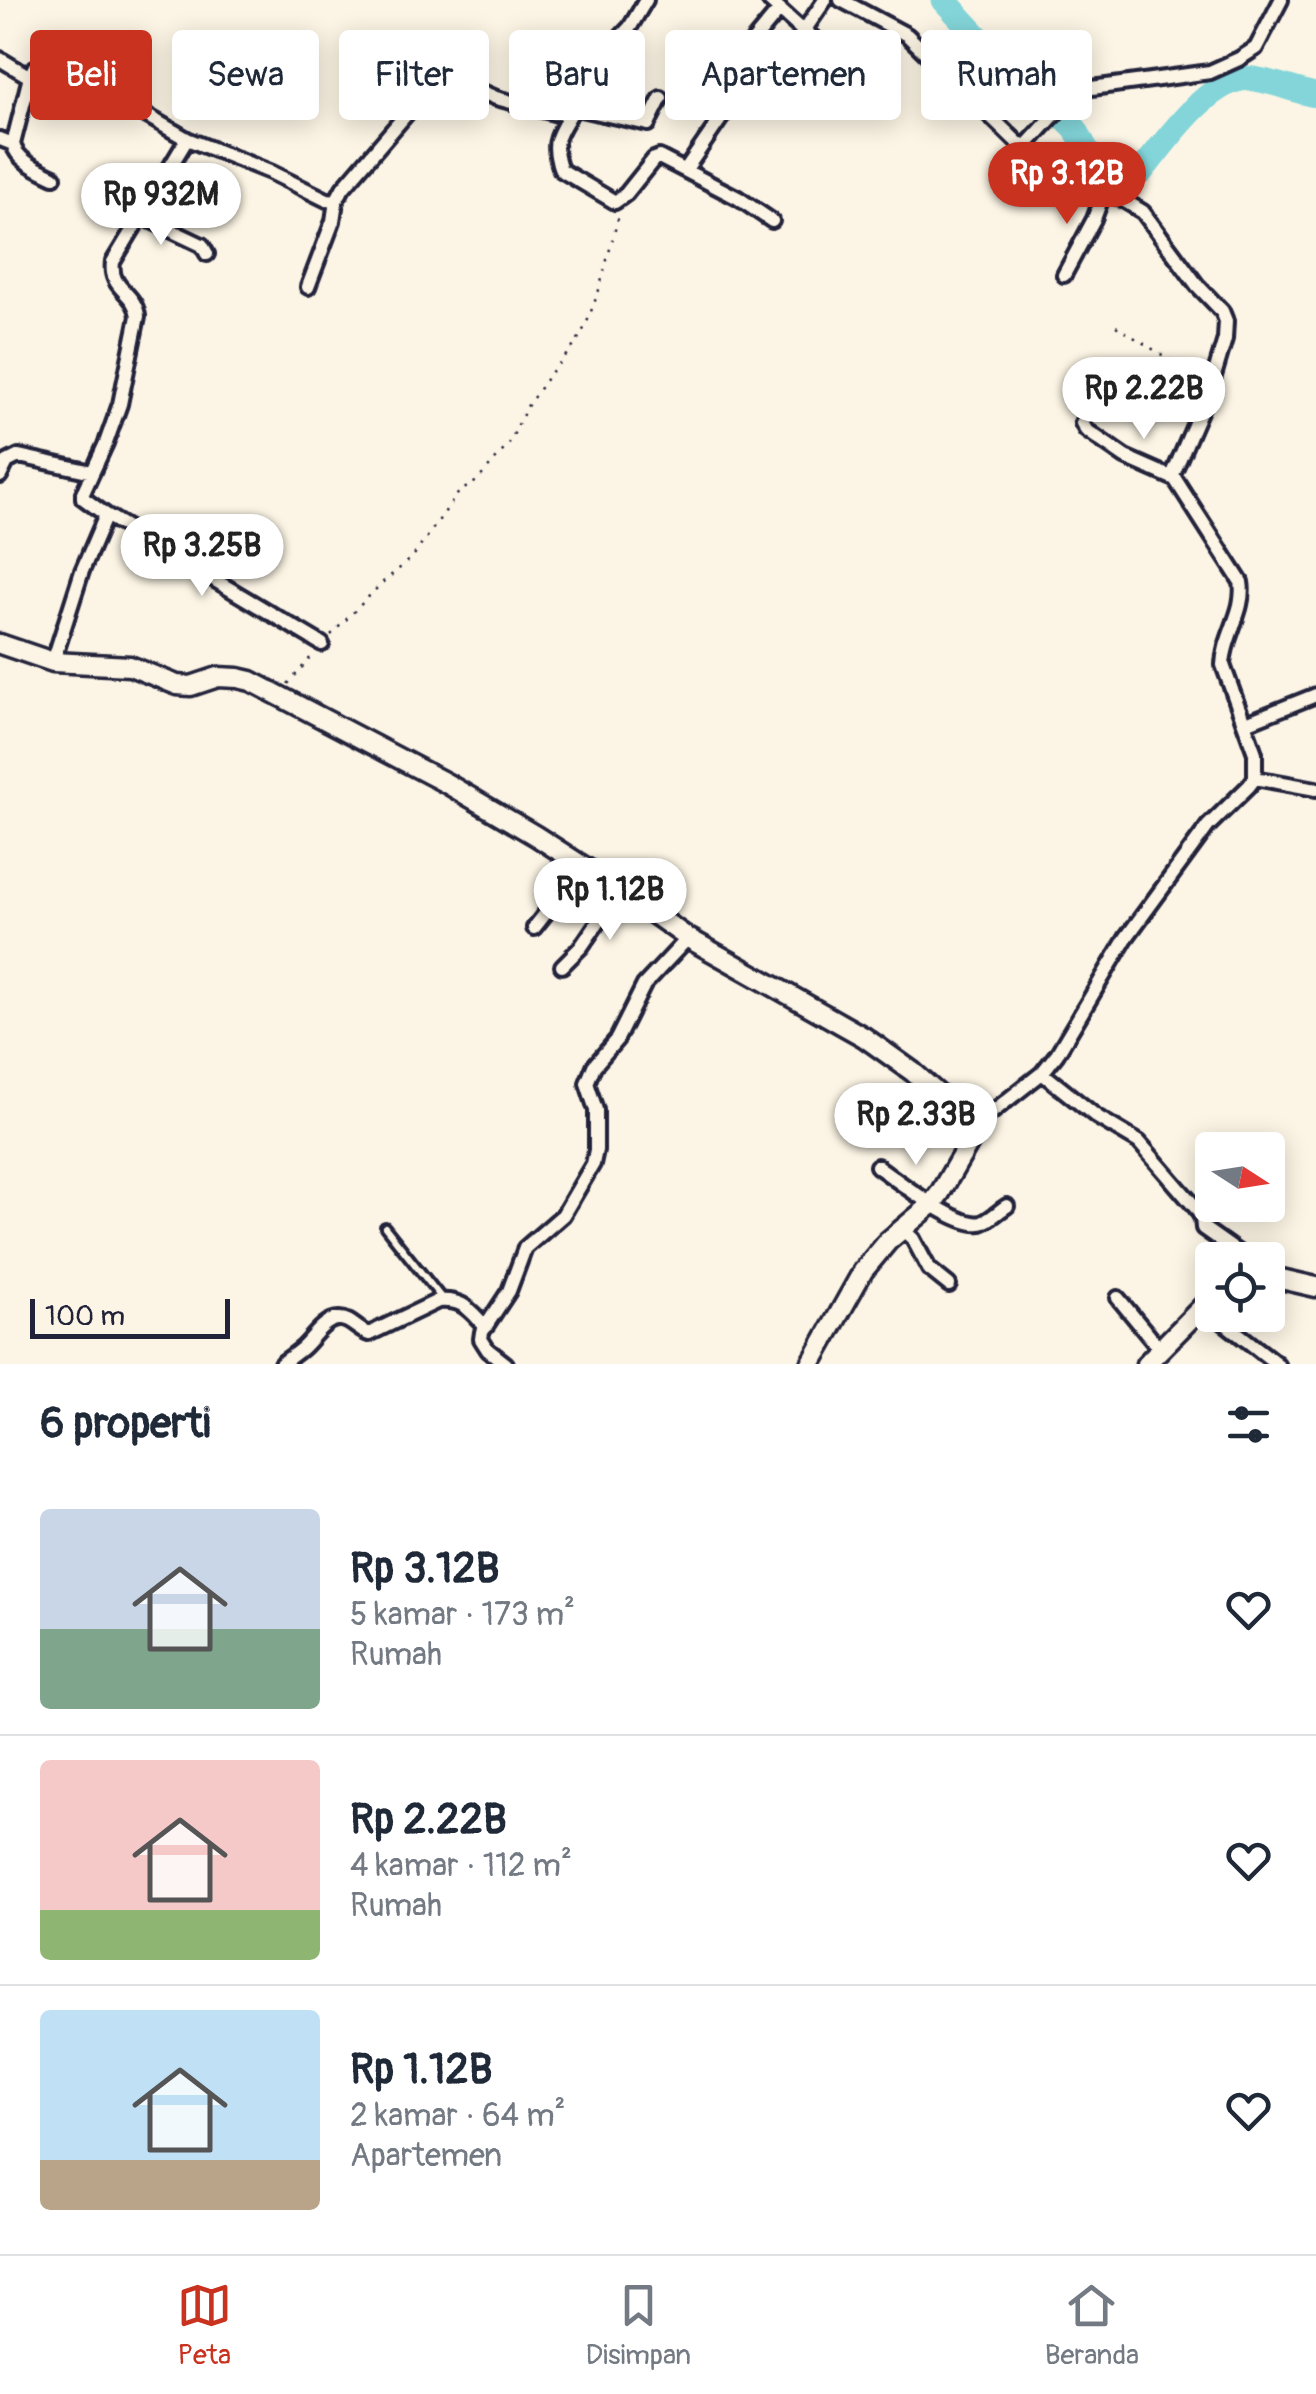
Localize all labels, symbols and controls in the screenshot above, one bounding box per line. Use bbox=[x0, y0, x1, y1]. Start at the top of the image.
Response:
chip: Beli bbox=[30, 30, 152, 120]
chip: Sewa bbox=[172, 30, 319, 120]
chip: Filter bbox=[339, 30, 489, 120]
chip: Baru bbox=[509, 30, 645, 120]
chip: Apartemen bbox=[665, 30, 901, 120]
chip: Rumah bbox=[921, 30, 1092, 120]
pin: Rp 3.12B bbox=[964, 142, 1170, 227]
text: Rp 3.12B bbox=[1010, 154, 1124, 194]
pin: Rp 932M bbox=[69, 163, 253, 248]
text: Rp 932M bbox=[103, 175, 219, 215]
pin: Rp 2.22B bbox=[1041, 357, 1247, 442]
text: Rp 2.22B bbox=[1084, 369, 1204, 409]
pin: Rp 3.25B bbox=[99, 514, 305, 599]
text: Rp 3.25B bbox=[143, 526, 261, 566]
pin: Rp 1.12B bbox=[507, 858, 713, 943]
text: Rp 1.12B bbox=[556, 870, 664, 910]
pin: Rp 2.33B bbox=[813, 1083, 1019, 1168]
text: Rp 2.33B bbox=[856, 1095, 976, 1135]
north arrow bbox=[1195, 1132, 1285, 1222]
map controls bbox=[1195, 1132, 1285, 1332]
button: locate bbox=[1195, 1242, 1285, 1332]
scale bar bbox=[30, 1294, 230, 1338]
text: 100 m bbox=[45, 1299, 125, 1334]
icon: filters bbox=[1221, 1397, 1276, 1452]
text: 6 properti bbox=[40, 1398, 210, 1450]
text: Rp 3.12B bbox=[350, 1543, 500, 1595]
icon: home bbox=[120, 1549, 240, 1669]
icon: heart bbox=[1221, 1582, 1276, 1637]
text: 5 kamar · 173 m² bbox=[350, 1595, 575, 1635]
text: Rumah bbox=[350, 1635, 442, 1675]
text: Rp 2.22B bbox=[350, 1794, 507, 1846]
icon: home bbox=[120, 1800, 240, 1920]
icon: heart bbox=[1221, 1833, 1276, 1888]
text: 4 kamar · 112 m² bbox=[350, 1846, 572, 1886]
text: Rumah bbox=[350, 1886, 442, 1926]
text: Rp 1.12B bbox=[350, 2044, 493, 2096]
icon: home bbox=[120, 2050, 240, 2170]
icon: heart bbox=[1221, 2083, 1276, 2138]
text: 2 kamar · 64 m² bbox=[350, 2096, 566, 2136]
text: Apartemen bbox=[350, 2136, 502, 2176]
tab: Peta bbox=[177, 2278, 232, 2373]
tab: Disimpan bbox=[586, 2278, 691, 2373]
tab: Beranda bbox=[1045, 2278, 1139, 2373]

